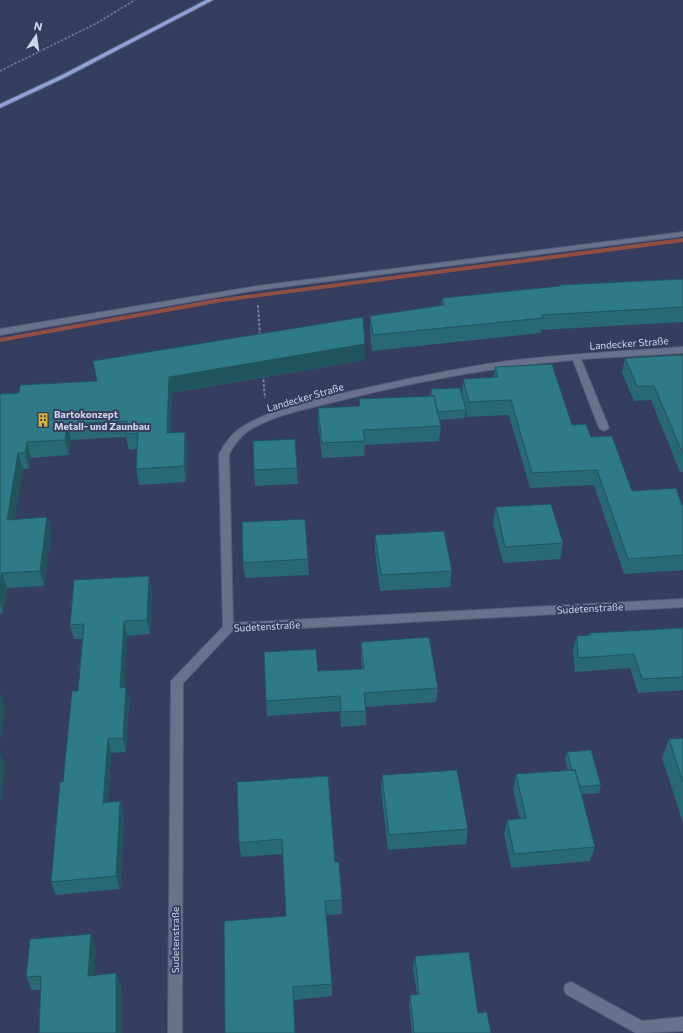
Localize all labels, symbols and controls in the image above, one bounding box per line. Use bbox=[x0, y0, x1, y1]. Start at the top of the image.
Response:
north arrow bbox=[16, 16, 56, 56]
text: N bbox=[33, 19, 44, 33]
street label: Landecker Straße bbox=[589, 334, 669, 352]
street label: Landecker Straße bbox=[265, 380, 345, 414]
place label: Bartokonzept Metall- und Zaunbau bbox=[54, 408, 150, 432]
building icon: Bartokonzept Metall- und Zaunbau bbox=[35, 412, 51, 428]
street label: Sudetenstraße bbox=[556, 600, 624, 616]
street label: Sudetenstraße bbox=[233, 618, 301, 634]
street label: Sudetenstraße bbox=[169, 907, 181, 973]

